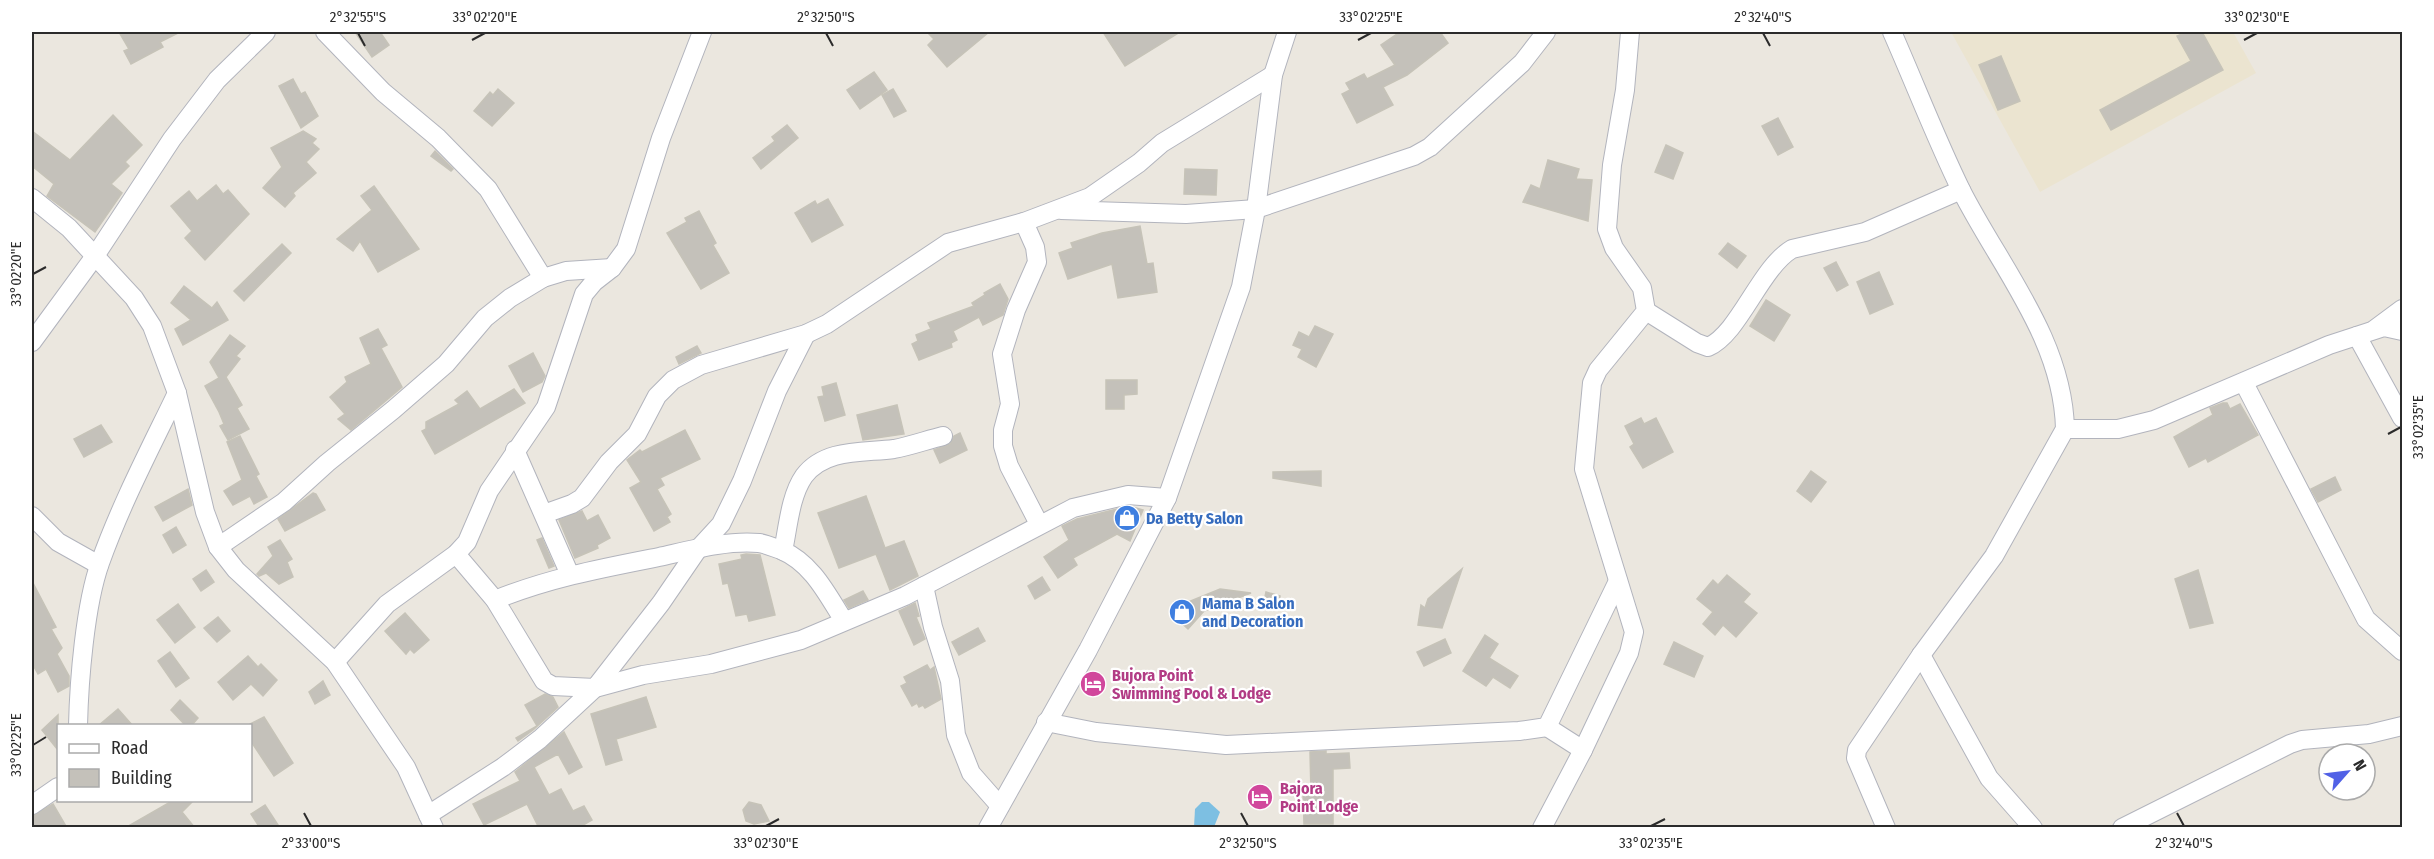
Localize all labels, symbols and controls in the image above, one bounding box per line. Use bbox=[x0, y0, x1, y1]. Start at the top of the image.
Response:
text: 2°32'55"S bbox=[330, 8, 386, 26]
text: 33°02'20"E bbox=[453, 8, 517, 26]
text: 2°32'50"S bbox=[797, 8, 855, 26]
text: 33°02'25"E bbox=[1339, 8, 1403, 26]
text: 2°32'40"S bbox=[1734, 8, 1792, 26]
text: 33°02'30"E bbox=[2225, 8, 2290, 26]
text: 33°02'20"E bbox=[7, 242, 25, 306]
text: 33°02'35"E bbox=[2409, 395, 2427, 459]
shop icon: Da Betty Salon bbox=[1112, 503, 1142, 533]
place label: Da Betty Salon bbox=[1146, 509, 1243, 528]
place label: Mama B Salon and Decoration bbox=[1202, 594, 1303, 631]
shop icon: Mama B Salon and Decoration bbox=[1167, 597, 1197, 627]
place label: Bujora Point Swimming Pool & Lodge bbox=[1112, 666, 1271, 703]
hotel icon: Bujora Point Swimming Pool & Lodge bbox=[1078, 669, 1108, 699]
text: 33°02'25"E bbox=[7, 713, 25, 777]
legend bbox=[57, 724, 252, 802]
text: Road bbox=[111, 737, 148, 759]
north arrow bbox=[2317, 742, 2377, 802]
text: N bbox=[2349, 756, 2370, 774]
text: Building bbox=[111, 767, 172, 789]
place label: Bajora Point Lodge bbox=[1280, 779, 1358, 816]
hotel icon: Bajora Point Lodge bbox=[1245, 782, 1275, 812]
text: 2°33'00"S bbox=[282, 834, 340, 852]
text: 33°02'30"E bbox=[734, 834, 799, 852]
text: 2°32'50"S bbox=[1219, 834, 1277, 852]
text: 33°02'35"E bbox=[1619, 834, 1683, 852]
text: 2°32'40"S bbox=[2155, 834, 2213, 852]

